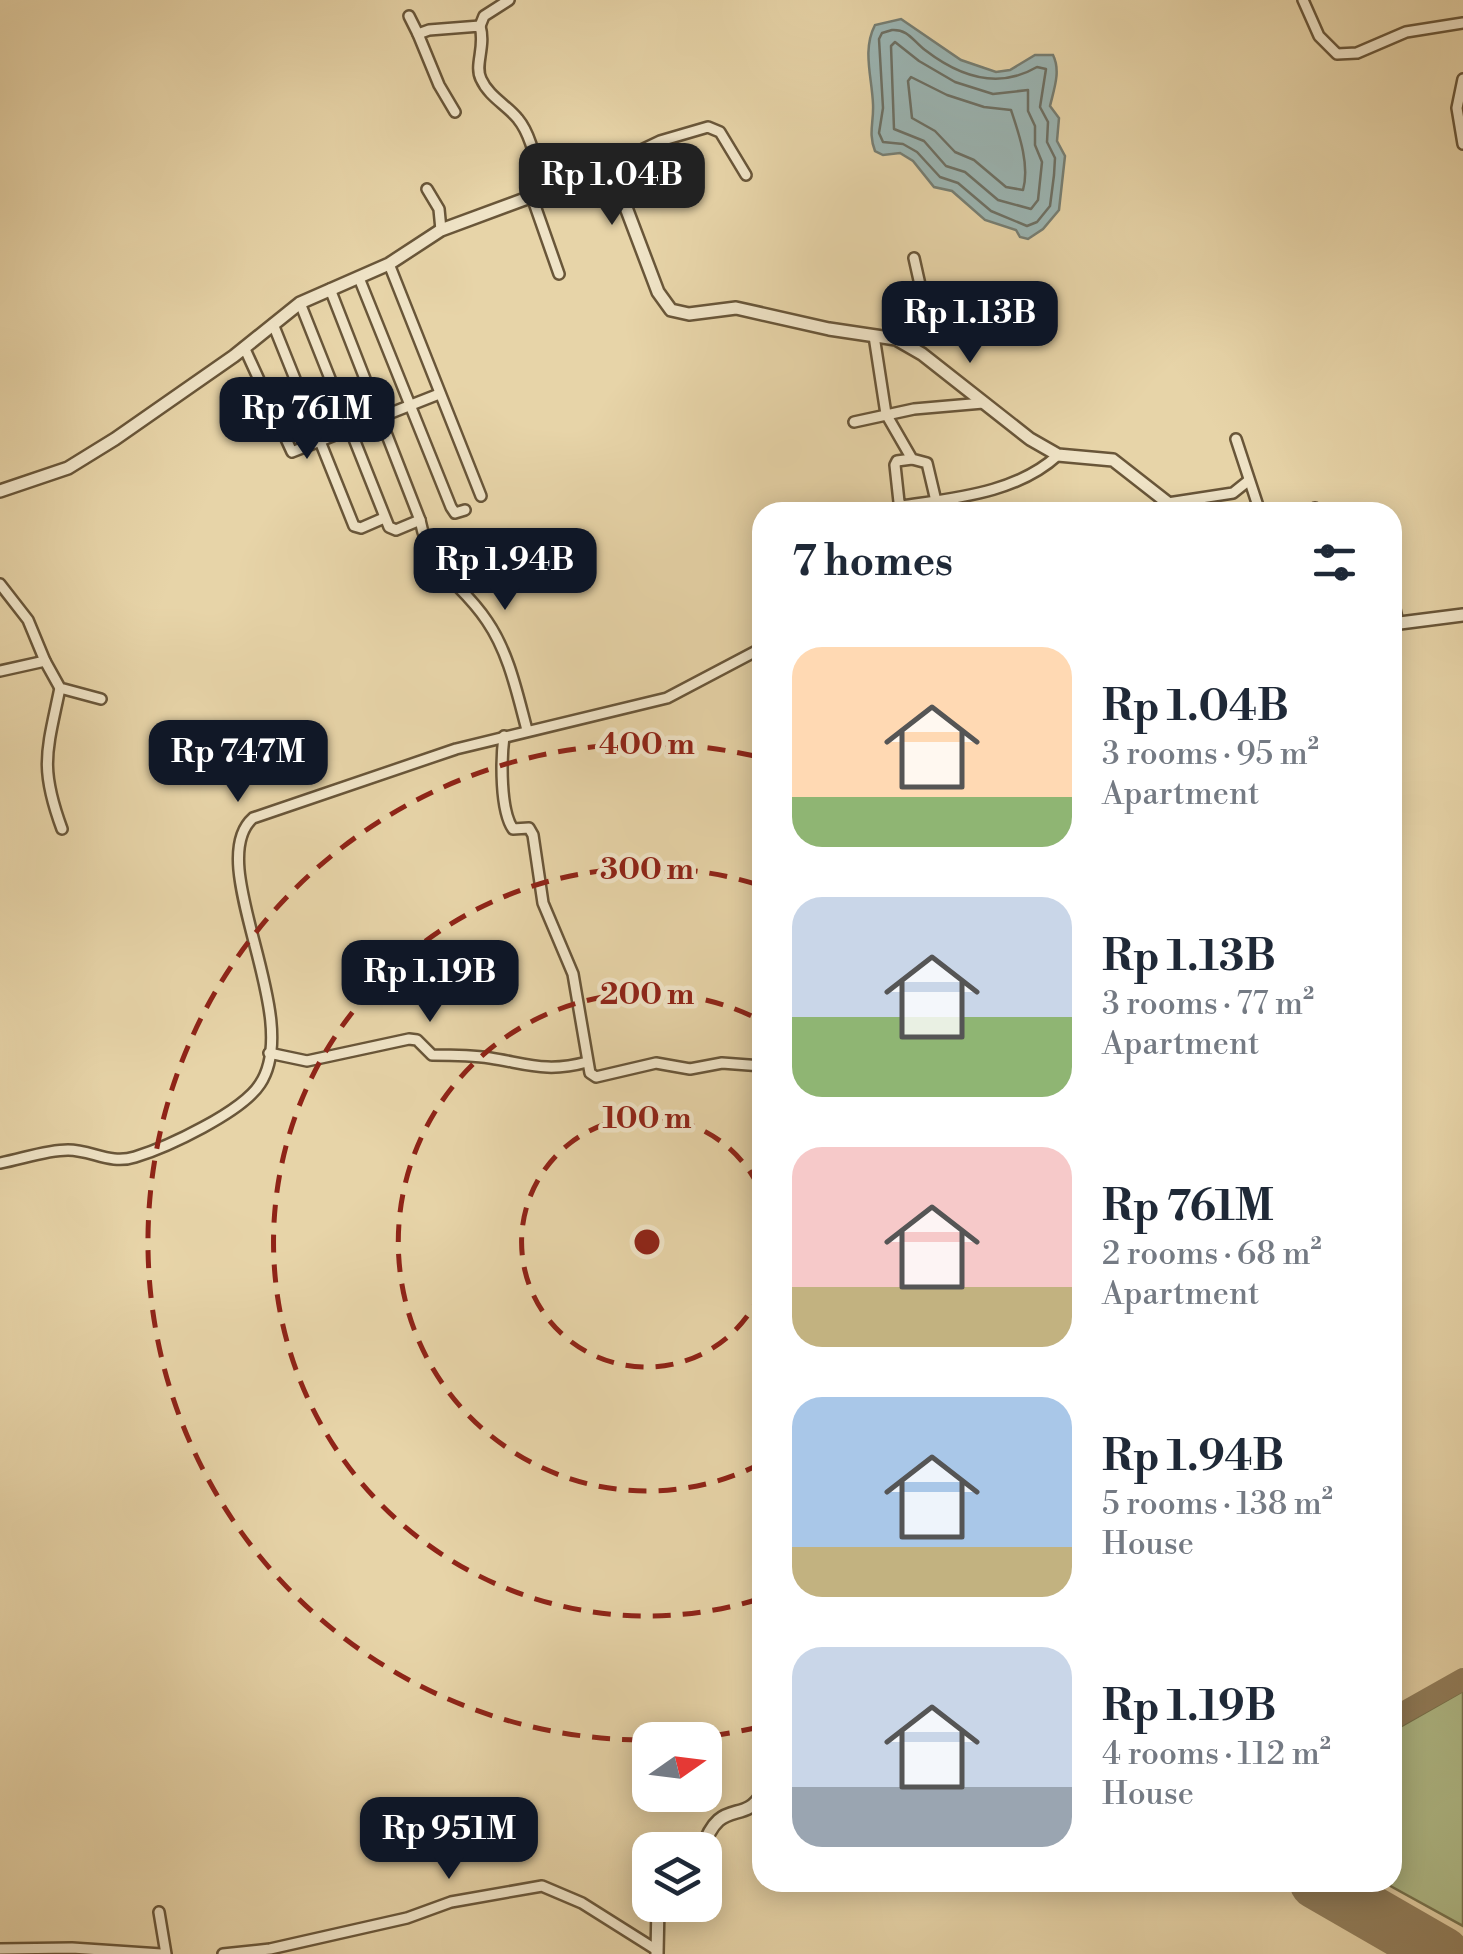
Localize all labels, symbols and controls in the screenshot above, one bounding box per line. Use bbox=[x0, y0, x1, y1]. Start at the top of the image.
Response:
pin: Rp 1.04B bbox=[509, 143, 715, 228]
text: Rp 1.04B bbox=[541, 155, 683, 195]
pin: Rp 1.13B bbox=[867, 281, 1073, 366]
text: Rp 1.13B bbox=[904, 293, 1036, 333]
pin: Rp 761M bbox=[215, 377, 399, 462]
text: Rp 761M bbox=[242, 389, 372, 429]
pin: Rp 1.94B bbox=[402, 528, 608, 613]
icon: filters bbox=[1307, 535, 1362, 590]
text: 7 homes bbox=[792, 536, 953, 589]
text: Rp 1.94B bbox=[436, 540, 574, 580]
text: Rp 1.04B bbox=[1102, 681, 1289, 734]
icon: home bbox=[872, 687, 992, 807]
pin: Rp 747M bbox=[146, 720, 330, 805]
text: 400 m bbox=[599, 726, 695, 764]
text: Rp 747M bbox=[171, 732, 305, 772]
text: 3 rooms · 95 m² bbox=[1102, 734, 1319, 774]
text: Apartment bbox=[1102, 774, 1259, 814]
text: 300 m bbox=[600, 851, 694, 889]
text: Rp 1.13B bbox=[1102, 931, 1276, 984]
icon: home bbox=[872, 937, 992, 1057]
pin: Rp 1.19B bbox=[327, 940, 533, 1025]
text: Rp 1.19B bbox=[364, 952, 496, 992]
text: 200 m bbox=[600, 976, 694, 1014]
text: 3 rooms · 77 m² bbox=[1102, 984, 1314, 1024]
text: Apartment bbox=[1102, 1024, 1259, 1064]
text: 100 m bbox=[602, 1100, 692, 1138]
text: Rp 761M bbox=[1102, 1181, 1274, 1234]
icon: home bbox=[872, 1187, 992, 1307]
centre of rings bbox=[629, 1224, 665, 1260]
text: 2 rooms · 68 m² bbox=[1102, 1234, 1322, 1274]
text: Apartment bbox=[1102, 1274, 1259, 1314]
text: Rp 1.94B bbox=[1102, 1431, 1284, 1484]
icon: home bbox=[872, 1437, 992, 1557]
text: 5 rooms · 138 m² bbox=[1102, 1484, 1333, 1524]
text: House bbox=[1102, 1524, 1194, 1564]
text: Rp 1.19B bbox=[1102, 1681, 1276, 1734]
icon: home bbox=[872, 1687, 992, 1807]
north arrow bbox=[632, 1722, 722, 1812]
map controls bbox=[632, 1722, 722, 1922]
text: 4 rooms · 112 m² bbox=[1102, 1734, 1331, 1774]
text: House bbox=[1102, 1774, 1194, 1814]
pin: Rp 951M bbox=[357, 1797, 541, 1882]
text: Rp 951M bbox=[382, 1809, 516, 1849]
button: layers bbox=[632, 1832, 722, 1922]

